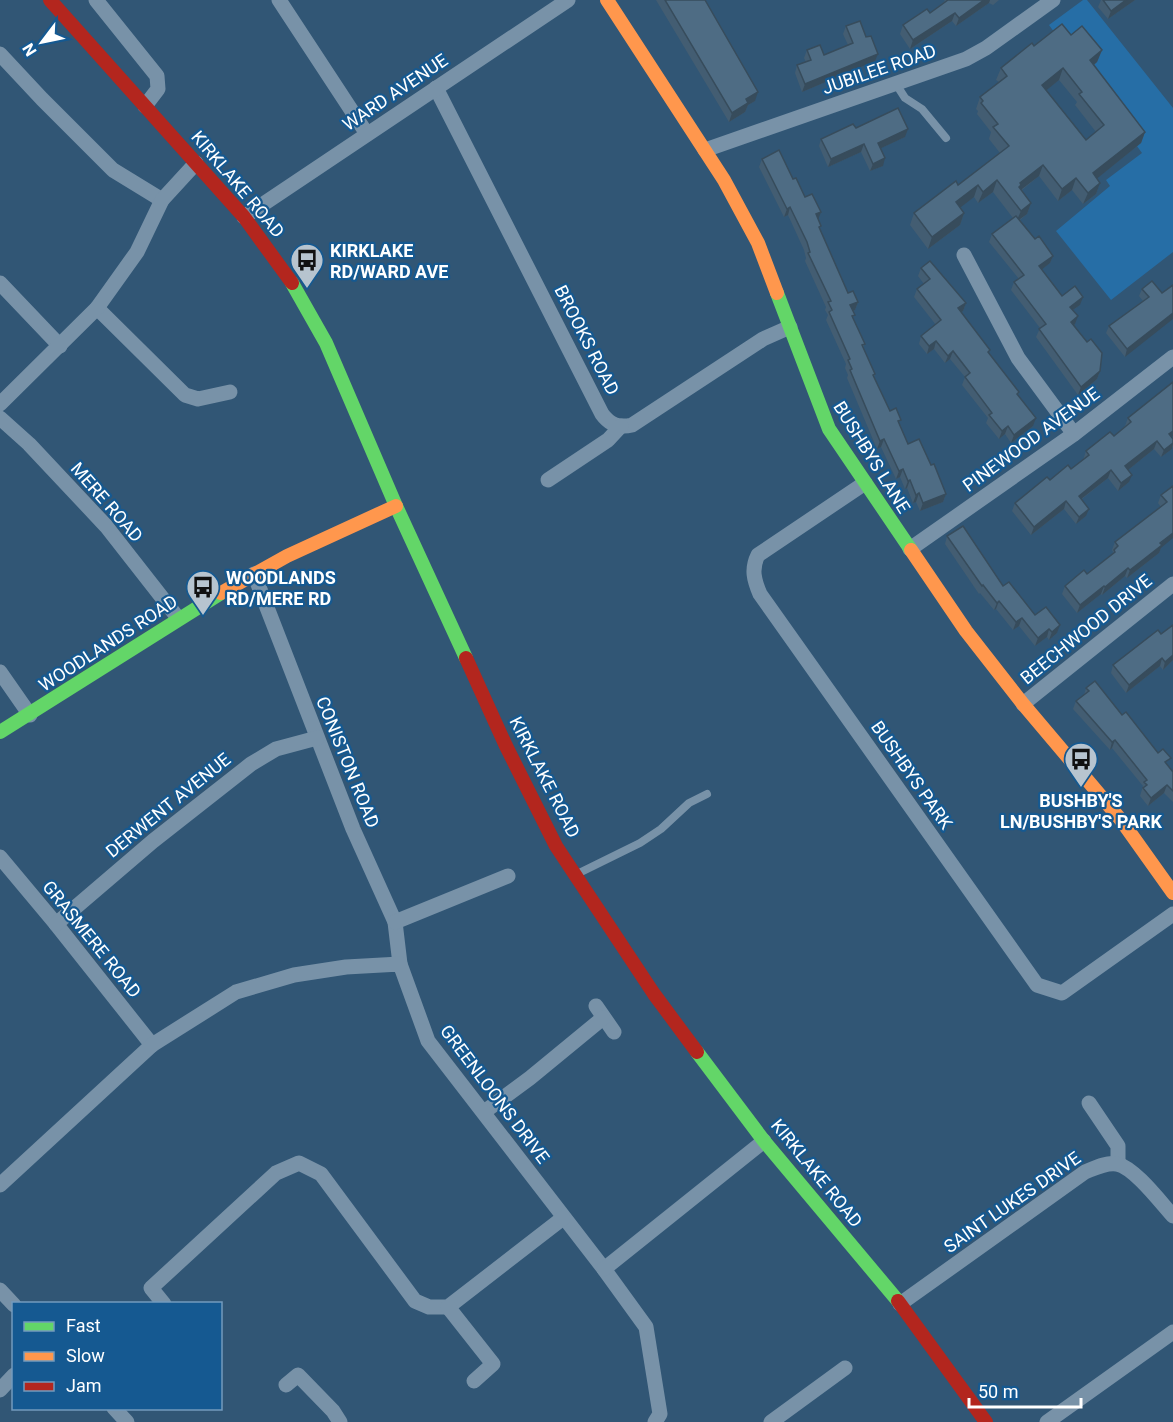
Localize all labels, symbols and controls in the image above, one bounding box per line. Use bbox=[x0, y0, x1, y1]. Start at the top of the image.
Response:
north arrow bbox=[12, 12, 72, 72]
text: N bbox=[19, 40, 41, 60]
street label: JUBILEE ROAD bbox=[819, 40, 939, 98]
street label: WARD AVENUE bbox=[339, 49, 451, 135]
street label: KIRKLAKE ROAD bbox=[187, 126, 289, 242]
place label: KIRKLAKE RD/WARD AVE bbox=[330, 240, 448, 282]
bus stop icon: KIRKLAKE RD/WARD AVE bbox=[289, 242, 325, 289]
street label: BROOKS ROAD bbox=[550, 282, 624, 398]
street label: PINEWOOD AVENUE bbox=[959, 382, 1103, 496]
street label: BUSHBYS LANE bbox=[829, 397, 915, 517]
street label: MERE ROAD bbox=[67, 458, 147, 546]
place label: WOODLANDS RD/MERE RD bbox=[226, 567, 336, 609]
bus stop icon: WOODLANDS RD/MERE RD bbox=[185, 569, 221, 616]
street label: BEECHWOOD DRIVE bbox=[1016, 570, 1156, 688]
street label: WOODLANDS ROAD bbox=[35, 590, 181, 696]
street label: CONISTON ROAD bbox=[312, 693, 384, 831]
street label: KIRKLAKE ROAD bbox=[505, 713, 585, 841]
street label: BUSHBYS PARK bbox=[867, 717, 957, 834]
bus stop icon: BUSHBY'S LN/BUSHBY'S PARK bbox=[1063, 741, 1099, 788]
street label: DERWENT AVENUE bbox=[101, 748, 235, 862]
place label: BUSHBY'S LN/BUSHBY'S PARK bbox=[1000, 790, 1163, 832]
street label: GRASMERE ROAD bbox=[38, 876, 146, 1002]
street label: GREENLOONS DRIVE bbox=[436, 1021, 554, 1167]
street label: KIRKLAKE ROAD bbox=[767, 1115, 867, 1231]
street label: SAINT LUKES DRIVE bbox=[940, 1147, 1084, 1257]
legend bbox=[12, 1302, 222, 1410]
text: Fast bbox=[66, 1315, 101, 1336]
text: Slow bbox=[66, 1345, 105, 1366]
scale bar bbox=[969, 1371, 1082, 1409]
text: Jam bbox=[66, 1375, 102, 1396]
text: 50 m bbox=[978, 1381, 1018, 1402]

